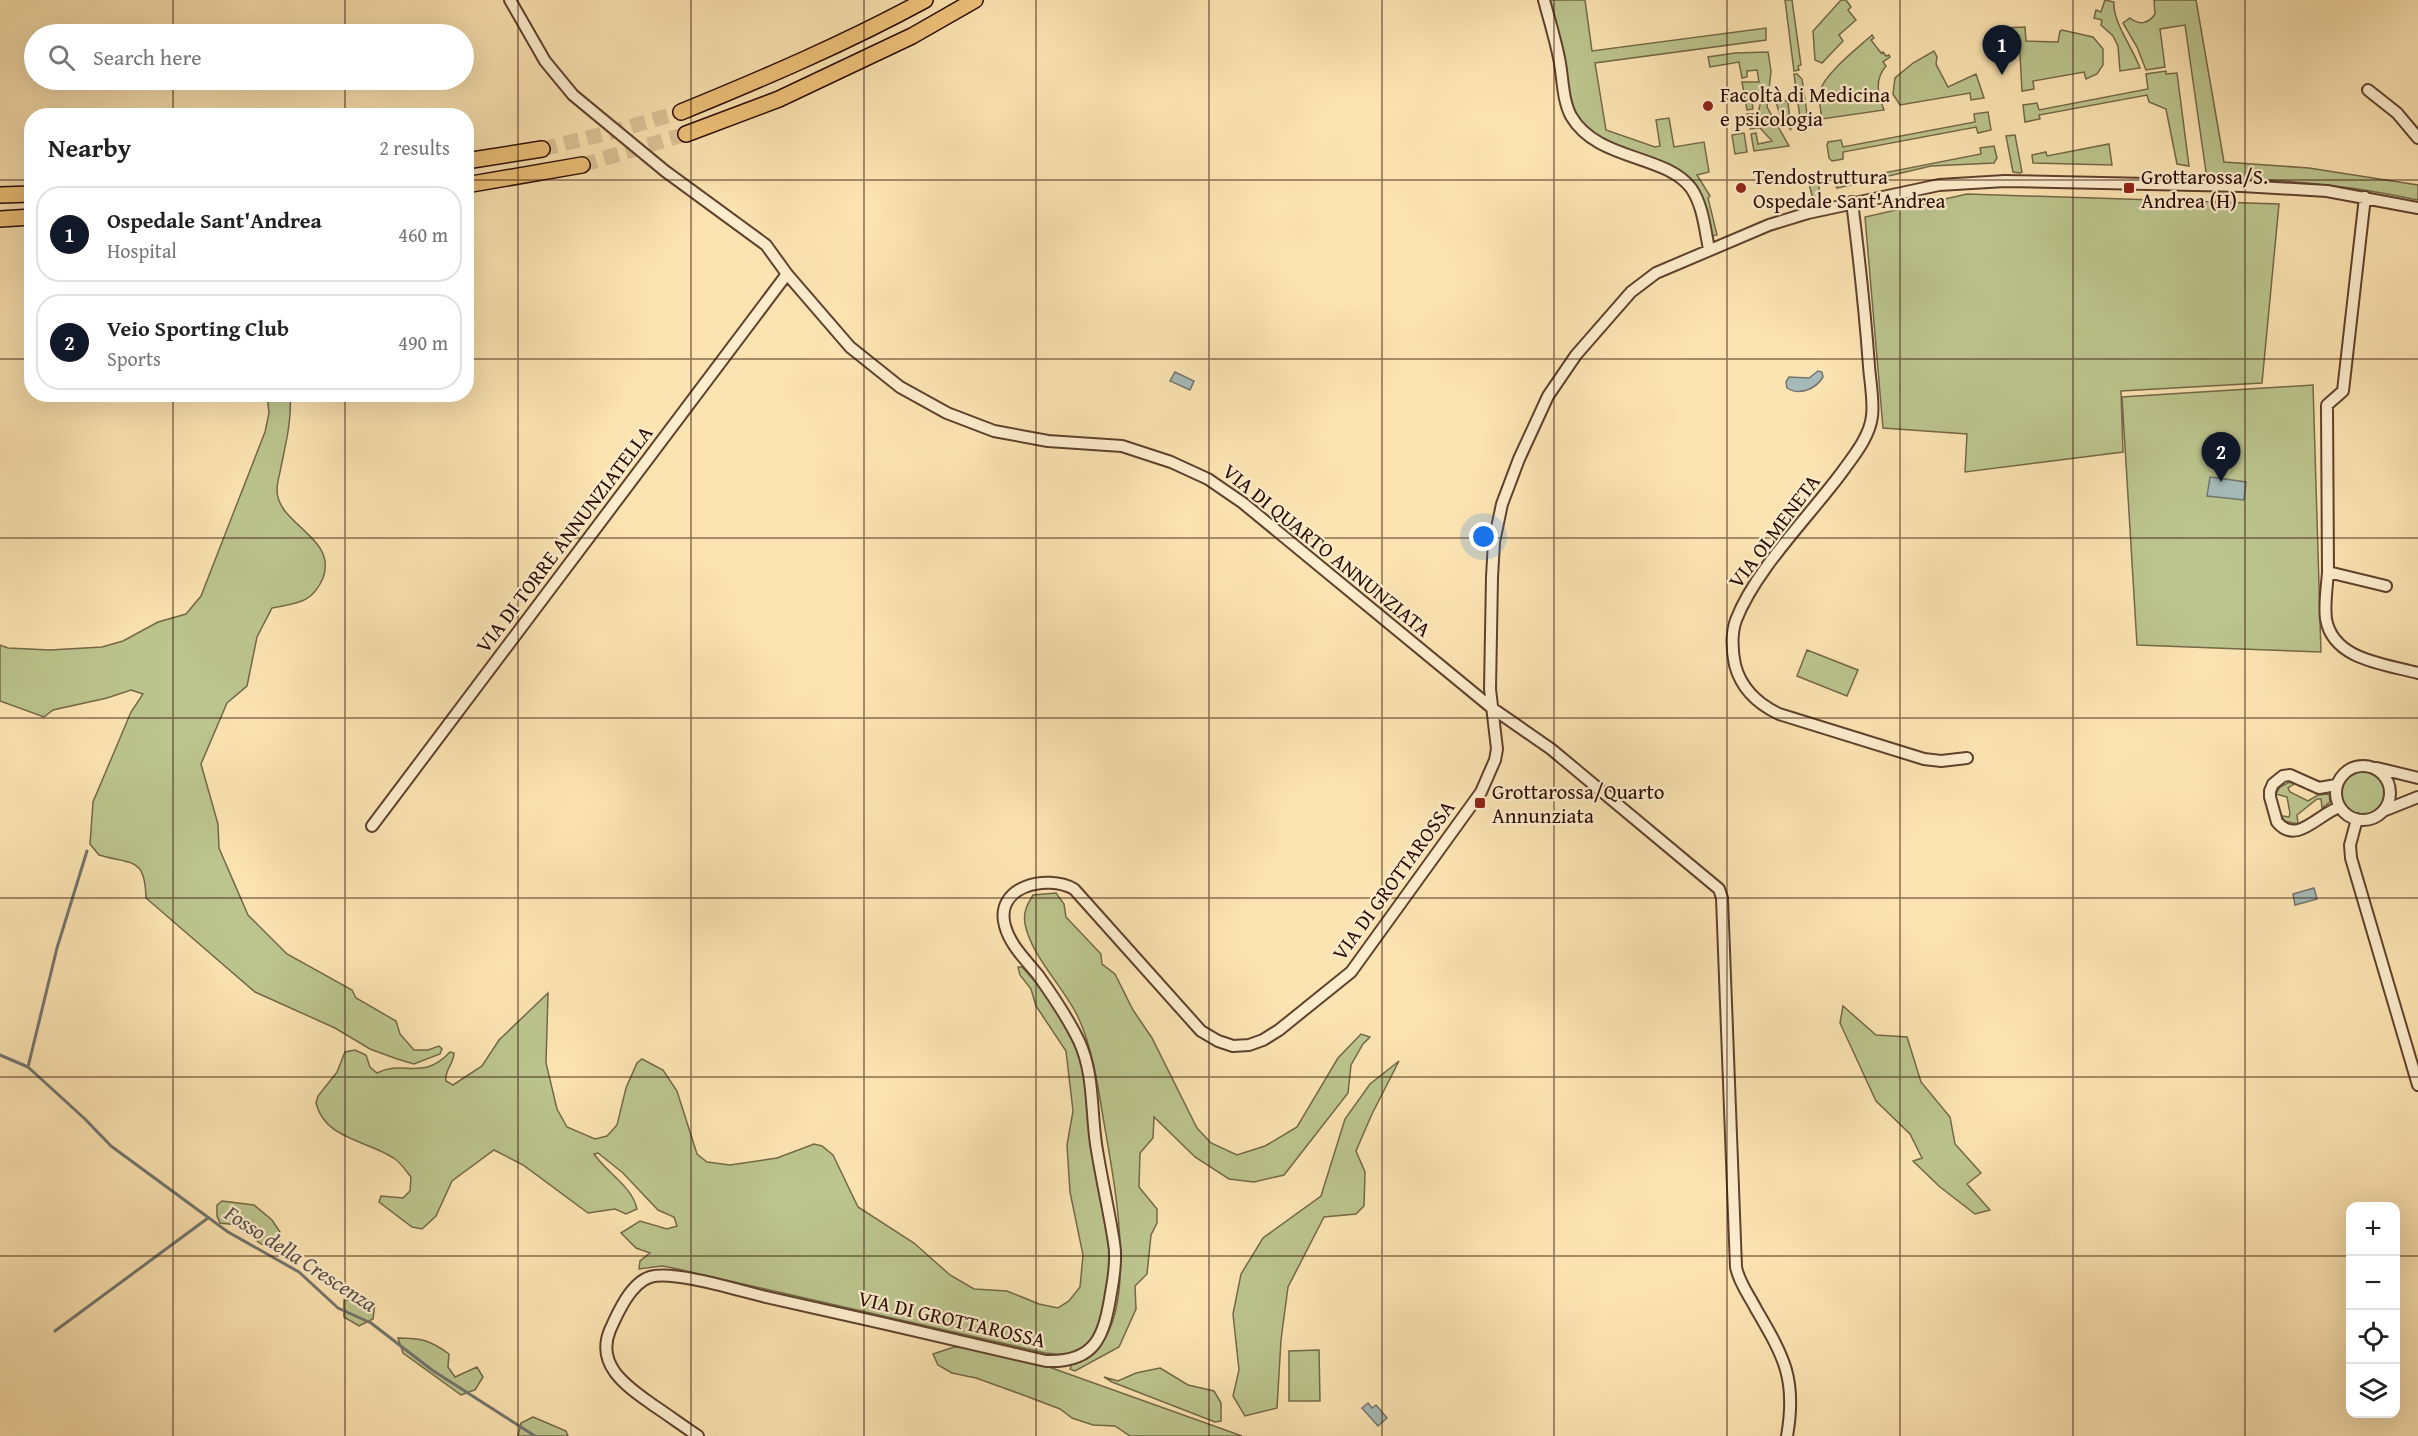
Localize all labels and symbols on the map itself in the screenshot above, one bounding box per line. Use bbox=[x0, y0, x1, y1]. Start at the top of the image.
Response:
pin: 1 bbox=[1982, 26, 2022, 75]
place label: Facoltà di Medicina e psicologia bbox=[1720, 79, 1890, 134]
marker: Facoltà di Medicina e psicologia bbox=[1701, 99, 1715, 113]
place label: Tendostruttura Ospedale Sant'Andrea bbox=[1753, 161, 1945, 216]
place label: Grottarossa/S. Andrea (H) bbox=[2141, 161, 2268, 216]
marker: Tendostruttura Ospedale Sant'Andrea bbox=[1734, 181, 1748, 195]
marker: Grottarossa/S. Andrea (H) bbox=[2122, 181, 2136, 195]
street label: VIA DI TORRE ANNUNZIATELLA bbox=[468, 418, 660, 659]
pin: 2 bbox=[2202, 432, 2240, 482]
street label: VIA DI QUARTO ANNUNZIATA bbox=[1216, 456, 1438, 644]
street label: VIA OLMENETA bbox=[1721, 467, 1827, 595]
your location bbox=[1469, 522, 1498, 551]
place label: Grottarossa/Quarto Annunziata bbox=[1492, 776, 1665, 831]
street label: VIA DI GROTTAROSSA bbox=[1324, 793, 1462, 967]
marker: Grottarossa/Quarto Annunziata bbox=[1473, 796, 1487, 810]
water label: Fosso della Crescenza bbox=[218, 1196, 383, 1319]
street label: VIA DI GROTTAROSSA bbox=[855, 1282, 1049, 1356]

